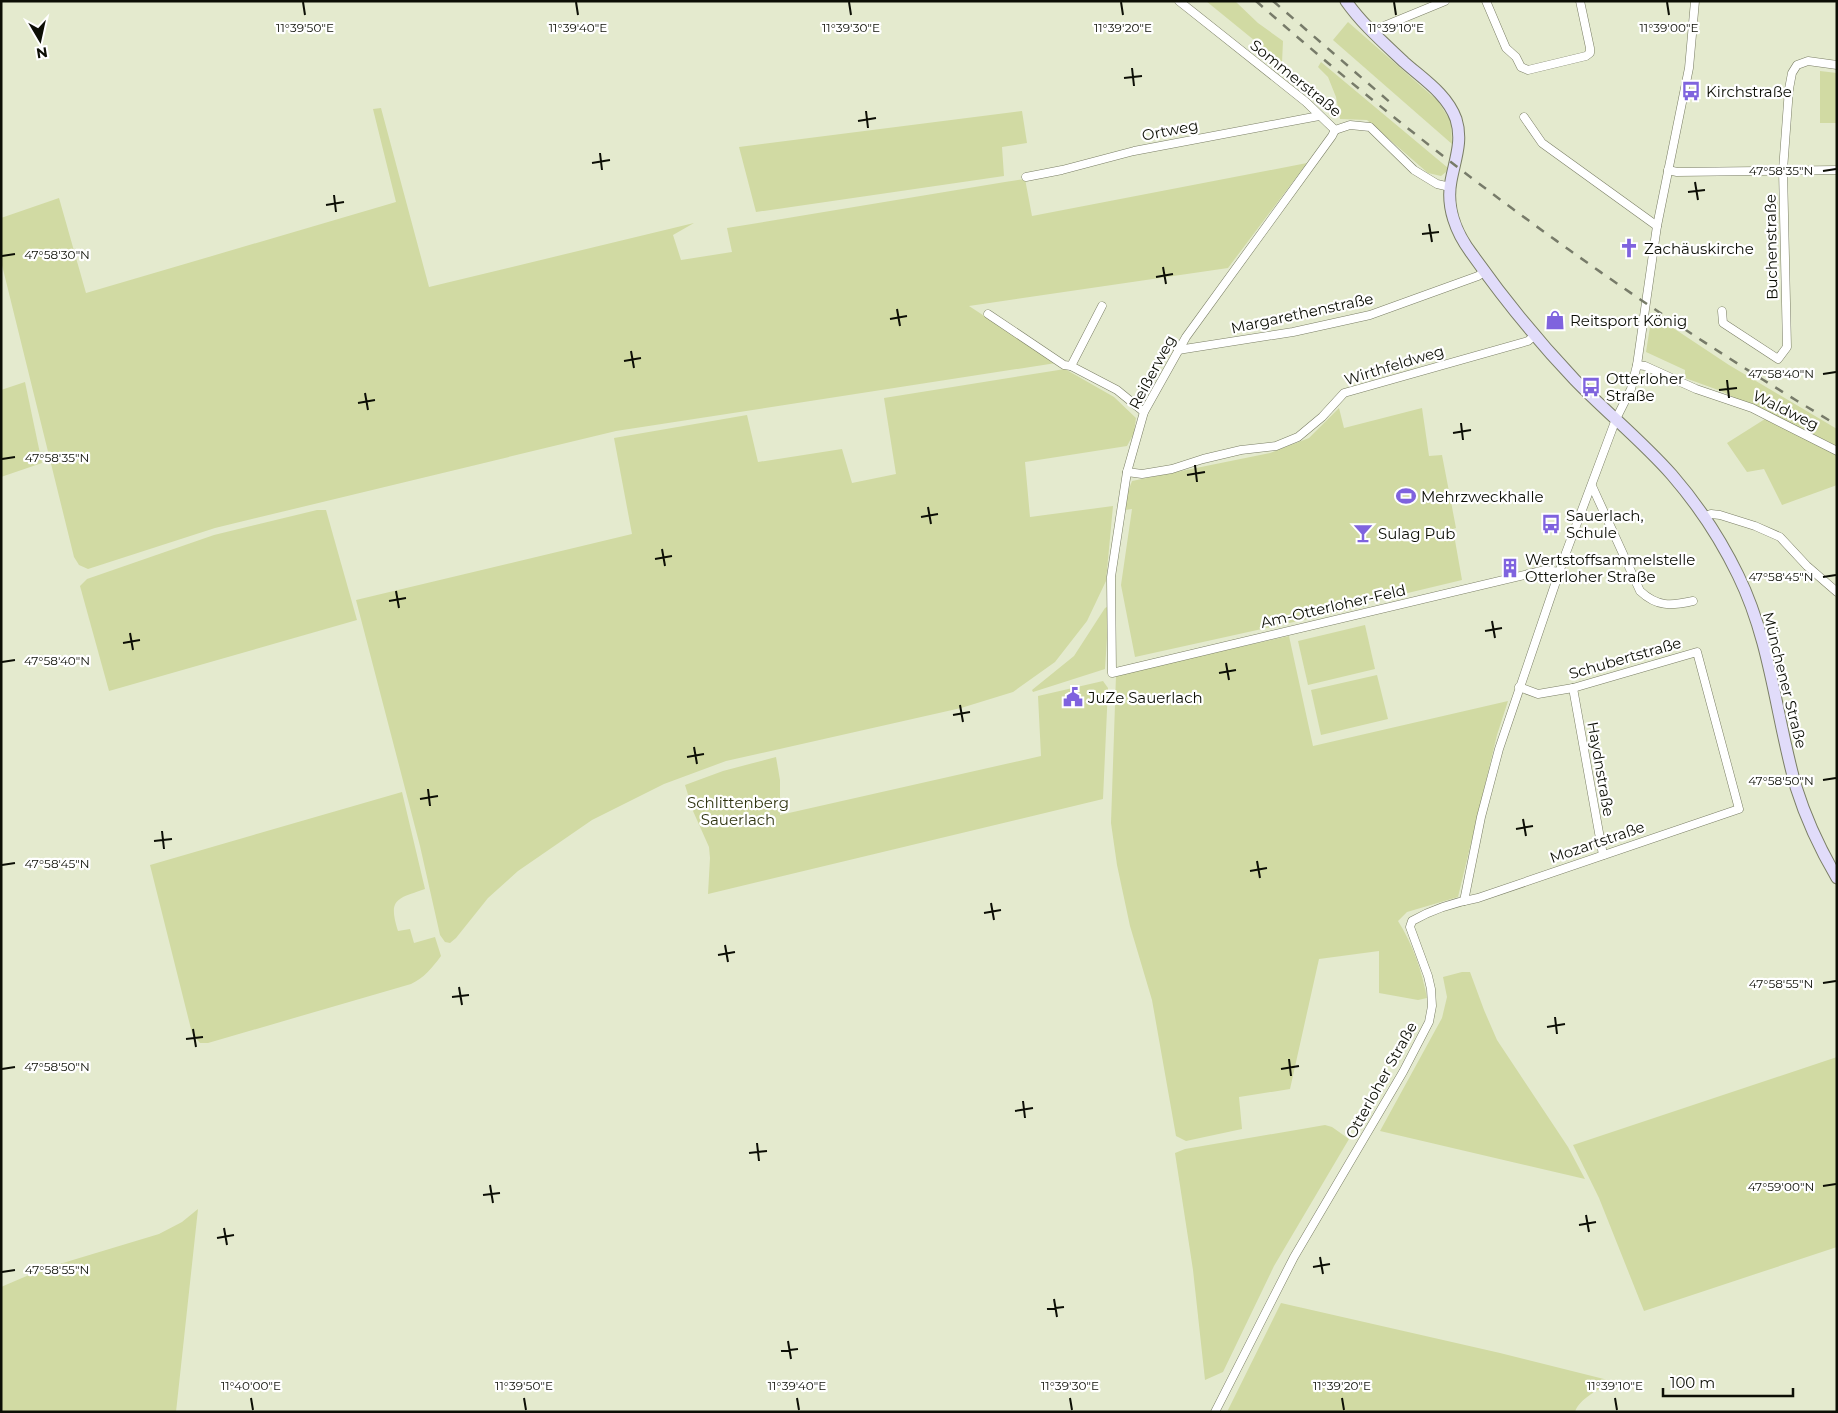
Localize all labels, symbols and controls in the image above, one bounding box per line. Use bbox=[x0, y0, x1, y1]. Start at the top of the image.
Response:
north arrow bbox=[15, 15, 65, 65]
text: 11°39'50"E bbox=[276, 20, 334, 35]
text: 11°39'40"E bbox=[549, 20, 607, 35]
text: 11°39'30"E bbox=[822, 20, 880, 35]
text: 11°39'20"E bbox=[1094, 20, 1152, 35]
text: 11°39'10"E bbox=[1368, 20, 1424, 35]
text: 11°39'00"E bbox=[1639, 20, 1699, 35]
street label: Sommerstraße bbox=[1246, 35, 1346, 121]
text: N bbox=[35, 43, 49, 63]
bus stop icon: Kirchstraße bbox=[1680, 80, 1702, 102]
place label: Kirchstraße bbox=[1706, 82, 1792, 101]
street label: Ortweg bbox=[1140, 115, 1200, 145]
text: 47°58'35"N bbox=[1749, 163, 1813, 178]
street label: Buchenstraße bbox=[1761, 194, 1781, 300]
church icon: Zachäuskirche bbox=[1618, 237, 1640, 259]
place label: Zachäuskirche bbox=[1644, 239, 1754, 258]
text: 47°58'30"N bbox=[24, 247, 90, 262]
street label: Margarethenstraße bbox=[1229, 289, 1375, 337]
shop icon: Reitsport König bbox=[1544, 309, 1566, 331]
place label: Reitsport König bbox=[1570, 311, 1687, 330]
street label: Reißerweg bbox=[1124, 332, 1180, 412]
street label: Wirthfeldweg bbox=[1342, 341, 1446, 389]
text: 47°58'40"N bbox=[1748, 366, 1814, 381]
place label: Otterloher Straße bbox=[1606, 369, 1684, 405]
bus stop icon: Otterloher Straße bbox=[1580, 376, 1602, 398]
street label: Waldweg bbox=[1750, 386, 1822, 434]
text: 47°58'35"N bbox=[25, 450, 89, 465]
sports icon: Mehrzweckhalle bbox=[1395, 485, 1417, 507]
place label: Mehrzweckhalle bbox=[1421, 487, 1544, 506]
place label: Sauerlach, Schule bbox=[1566, 506, 1644, 542]
bus stop icon: Sauerlach, Schule bbox=[1540, 513, 1562, 535]
bar icon: Sulag Pub bbox=[1352, 522, 1374, 544]
place label: Sulag Pub bbox=[1378, 524, 1455, 543]
place label: Wertstoffsammelstelle Otterloher Straße bbox=[1525, 550, 1695, 586]
building icon: Wertstoffsammelstelle Otterloher Straße bbox=[1499, 557, 1521, 579]
text: 47°58'45"N bbox=[1749, 569, 1813, 584]
street label: Am-Otterloher-Feld bbox=[1258, 580, 1408, 632]
street label: Münchener Straße bbox=[1759, 610, 1811, 750]
street label: Schubertstraße bbox=[1567, 633, 1683, 683]
text: 47°58'40"N bbox=[24, 653, 90, 668]
public building icon: JuZe Sauerlach bbox=[1062, 686, 1084, 708]
place label: JuZe Sauerlach bbox=[1087, 688, 1203, 707]
street label: Haydnstraße bbox=[1583, 720, 1619, 818]
text: 47°58'50"N bbox=[1748, 773, 1814, 788]
park label: Schlittenberg Sauerlach bbox=[687, 793, 789, 829]
street label: Mozartstraße bbox=[1547, 817, 1647, 867]
text: 47°58'45"N bbox=[25, 856, 89, 871]
text: 47°58'55"N bbox=[1749, 976, 1813, 991]
street label: Otterloher Straße bbox=[1341, 1018, 1421, 1142]
text: 47°58'50"N bbox=[24, 1059, 90, 1074]
text: 47°59'00"N bbox=[1748, 1179, 1814, 1194]
text: 47°58'55"N bbox=[25, 1262, 89, 1277]
scale bar bbox=[1663, 1366, 1793, 1398]
text: 100 m bbox=[1670, 1373, 1715, 1392]
text: 11°40'00"E bbox=[221, 1378, 281, 1393]
text: 11°39'50"E bbox=[495, 1378, 553, 1393]
text: 11°39'40"E bbox=[768, 1378, 826, 1393]
text: 11°39'30"E bbox=[1041, 1378, 1099, 1393]
text: 11°39'20"E bbox=[1313, 1378, 1371, 1393]
text: 11°39'10"E bbox=[1587, 1378, 1643, 1393]

